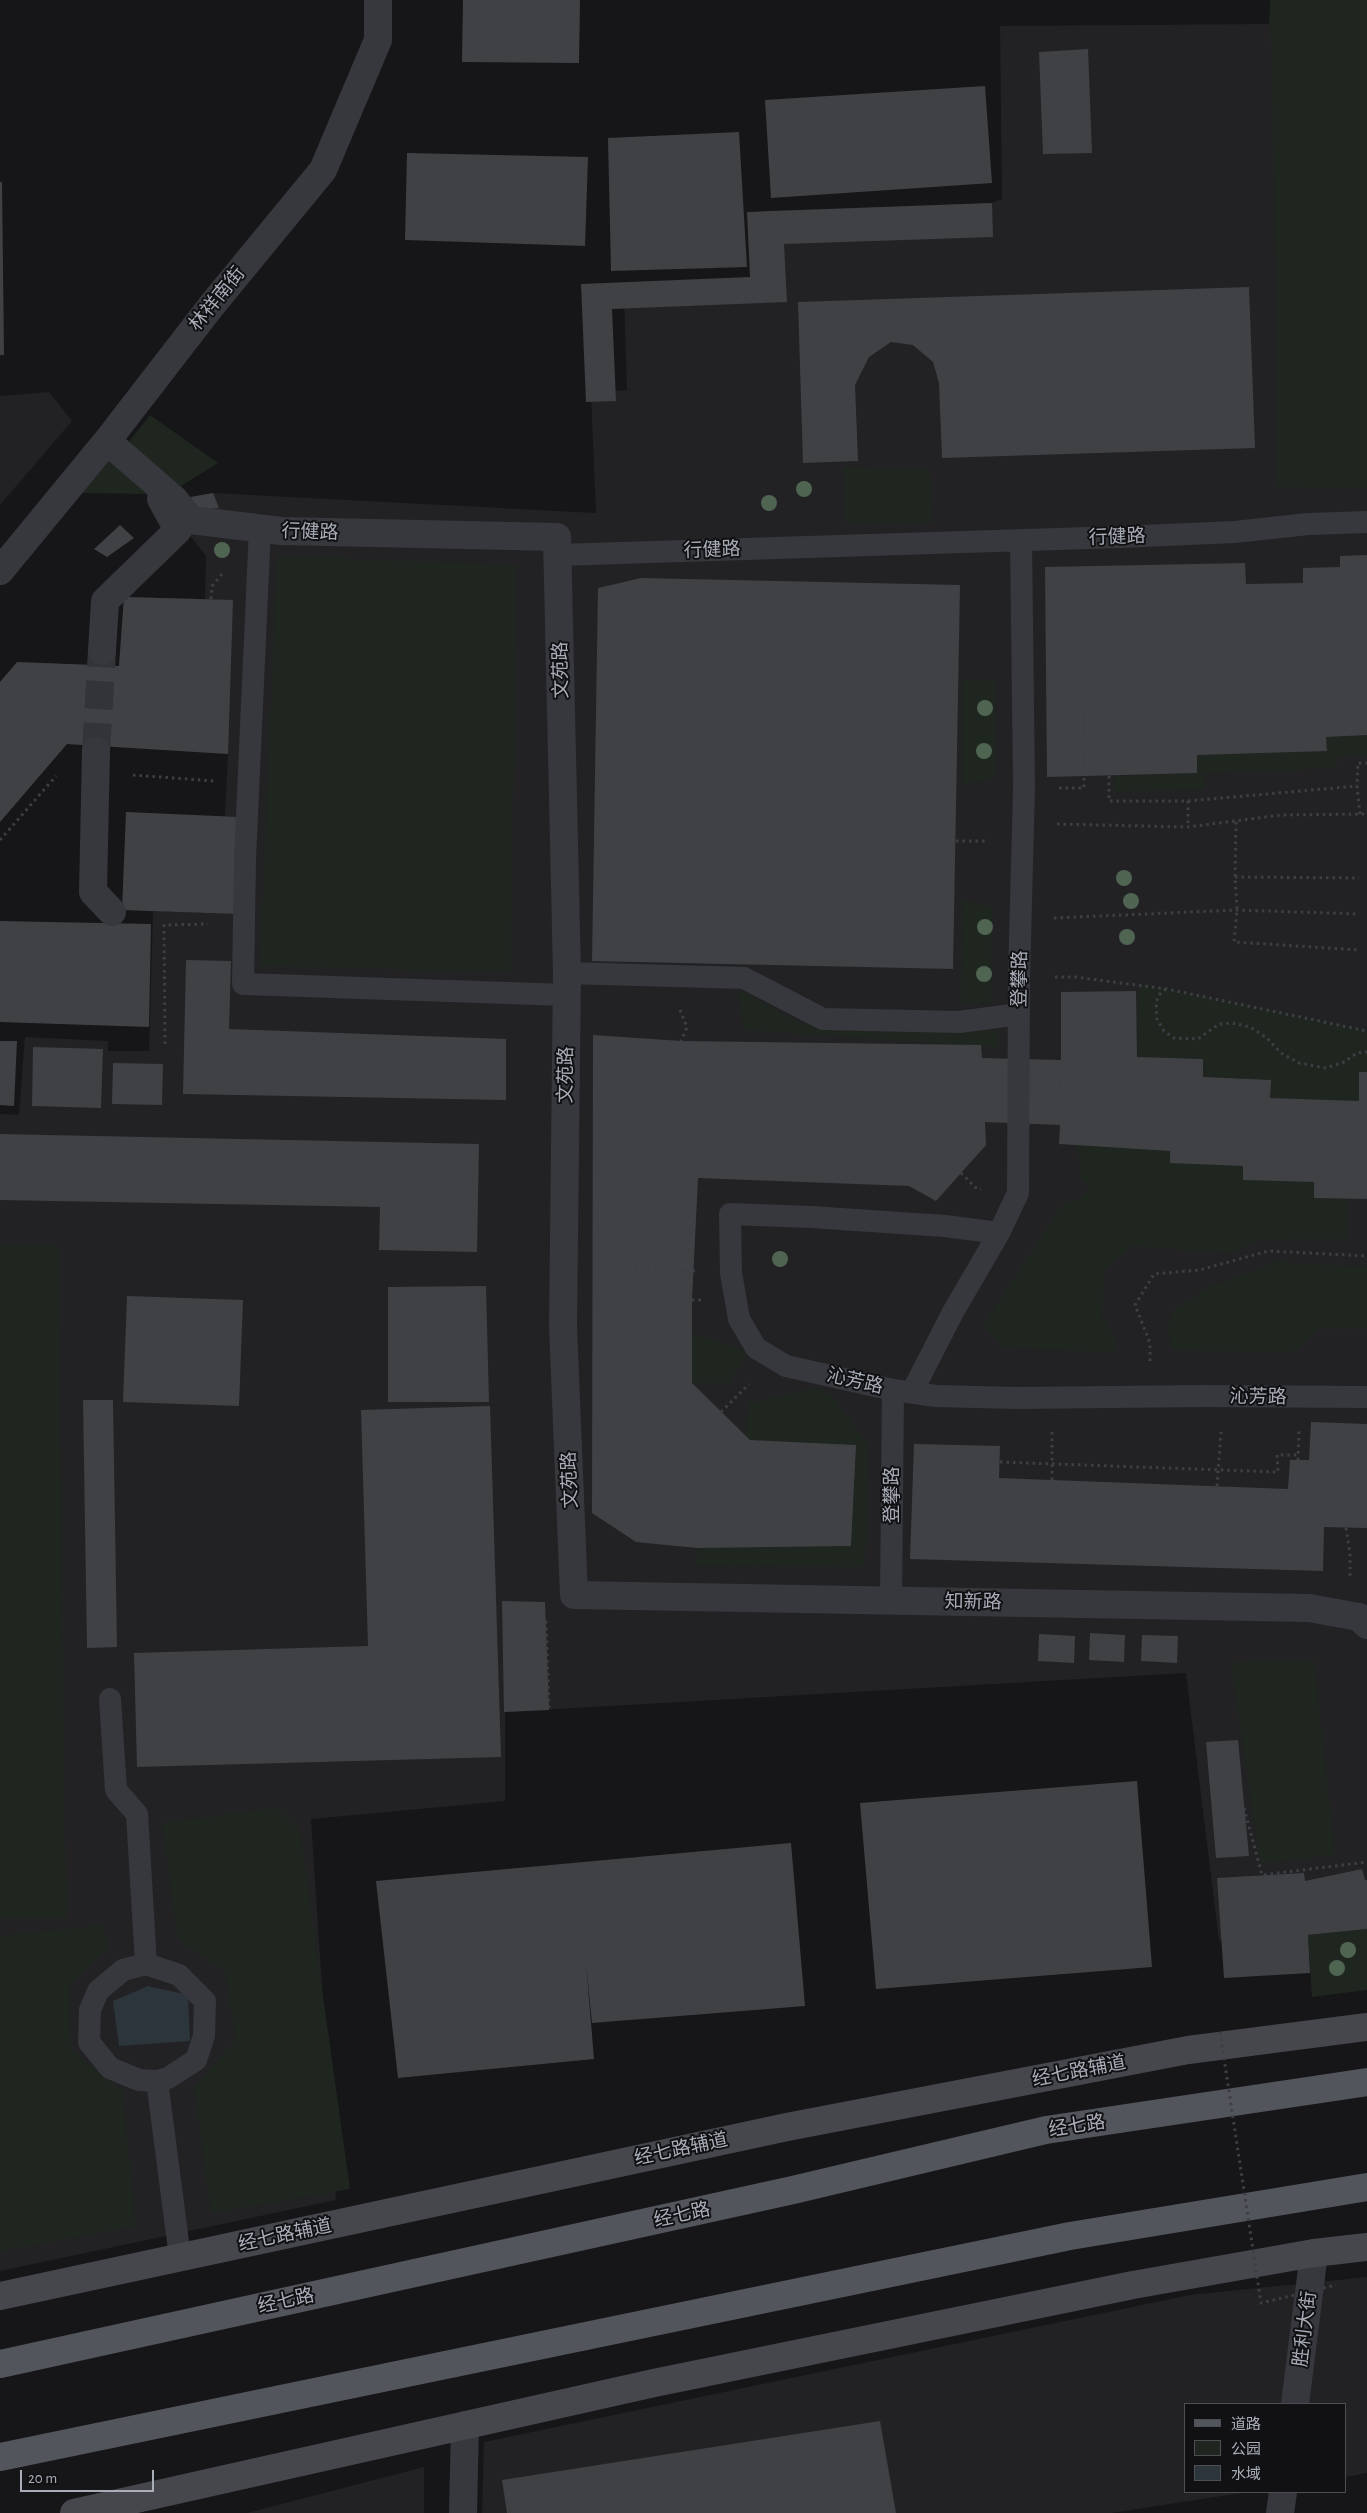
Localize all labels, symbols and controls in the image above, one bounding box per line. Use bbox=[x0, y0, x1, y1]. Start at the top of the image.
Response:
street label: 林祥南街 bbox=[184, 262, 250, 336]
street label: 行健路 bbox=[281, 520, 339, 544]
street label: 行健路 bbox=[1088, 525, 1146, 549]
street label: 行健路 bbox=[683, 538, 741, 562]
street label: 文苑路 bbox=[549, 641, 573, 699]
street label: 登攀路 bbox=[1008, 950, 1032, 1008]
street label: 文苑路 bbox=[554, 1046, 578, 1104]
street label: 沁芳路 bbox=[825, 1363, 885, 1399]
street label: 沁芳路 bbox=[1229, 1385, 1287, 1409]
street label: 文苑路 bbox=[558, 1451, 582, 1509]
street label: 登攀路 bbox=[881, 1467, 903, 1523]
street label: 知新路 bbox=[944, 1590, 1002, 1614]
street label: 经七路辅道 bbox=[1030, 2051, 1128, 2091]
street label: 经七路 bbox=[1047, 2110, 1107, 2142]
street label: 经七路辅道 bbox=[632, 2128, 730, 2170]
street label: 经七路 bbox=[652, 2198, 712, 2232]
street label: 经七路辅道 bbox=[236, 2214, 334, 2256]
street label: 经七路 bbox=[256, 2284, 316, 2318]
street label: 胜利大街 bbox=[1289, 2290, 1321, 2368]
legend bbox=[1184, 2403, 1347, 2493]
text: 道路 bbox=[1231, 2417, 1261, 2432]
text: 公园 bbox=[1231, 2442, 1261, 2457]
scale bar bbox=[22, 2460, 156, 2492]
text: 水域 bbox=[1231, 2467, 1261, 2482]
text: 20 m bbox=[28, 2471, 57, 2486]

